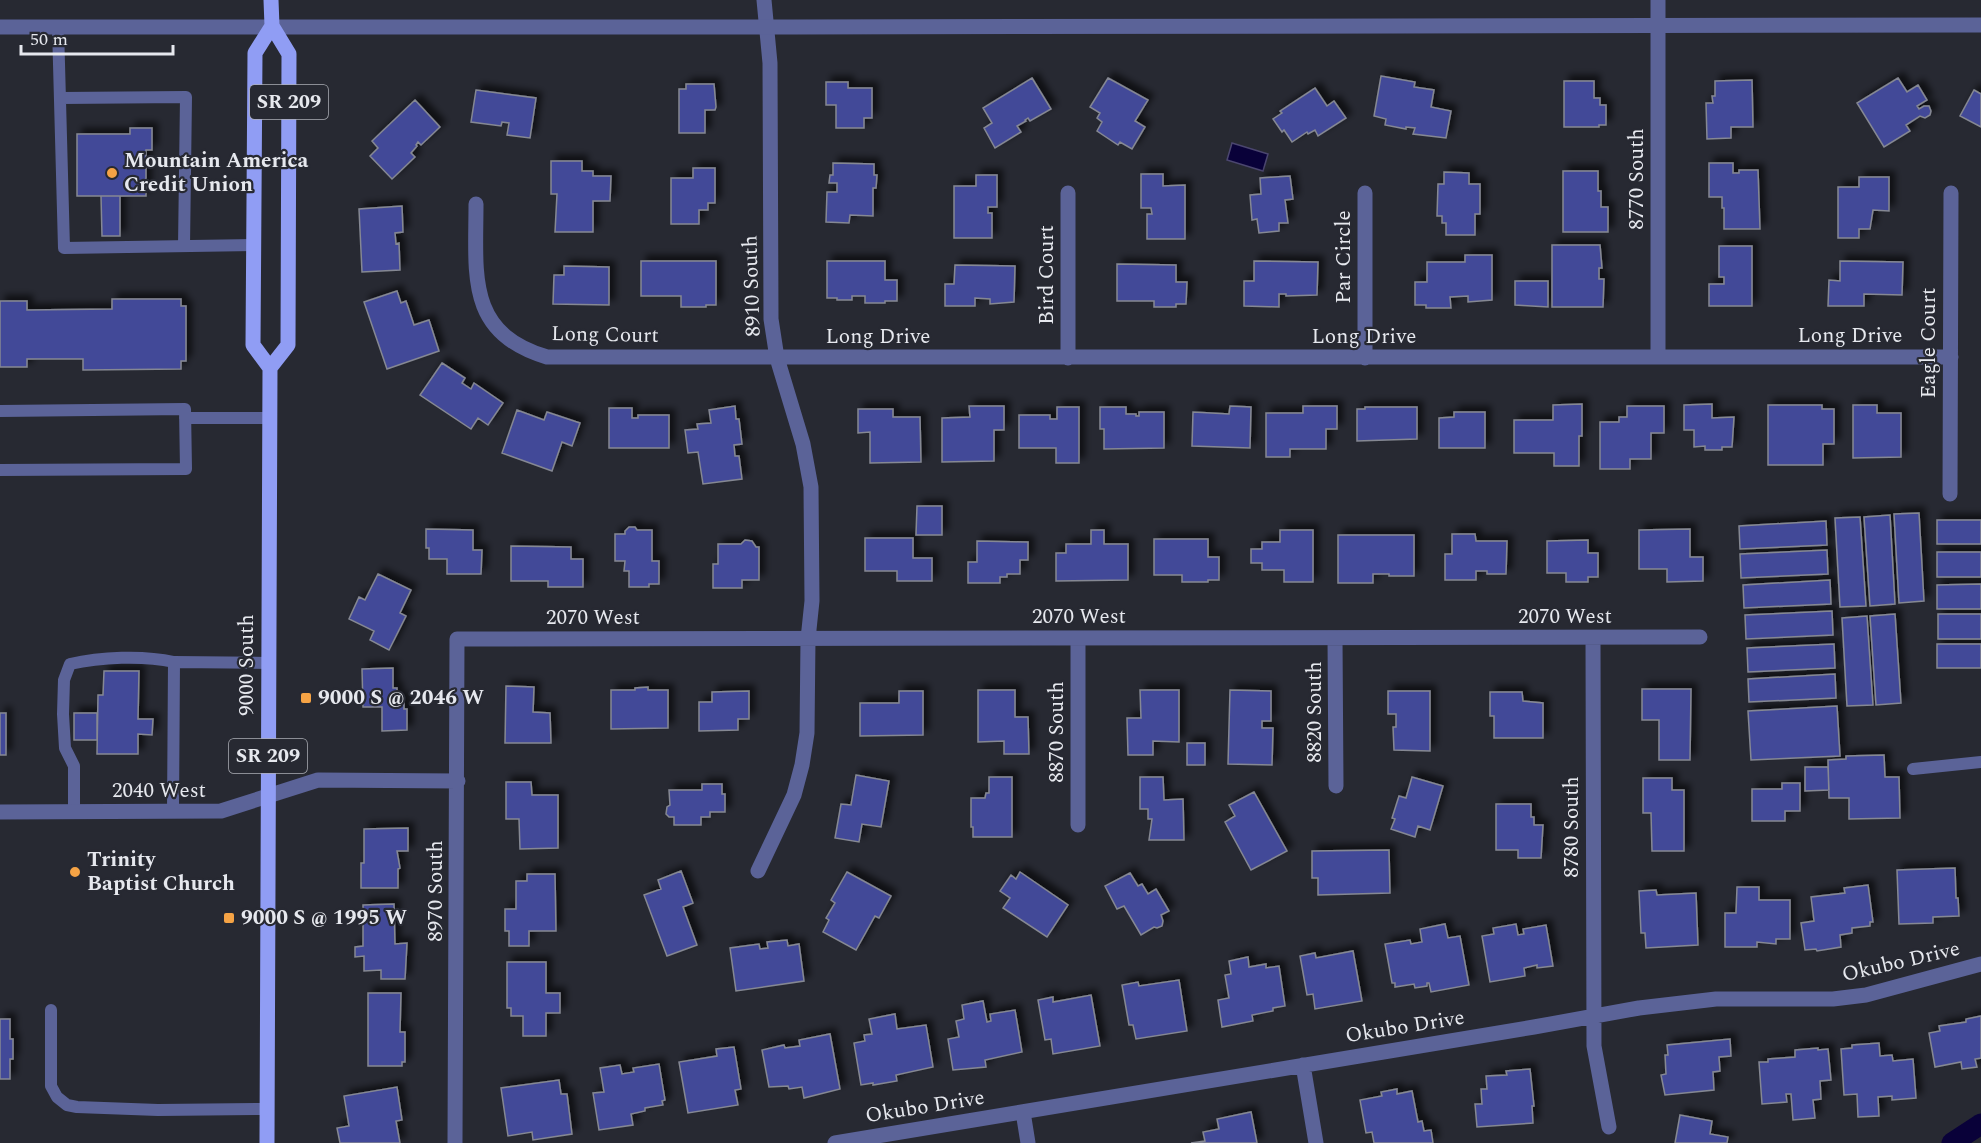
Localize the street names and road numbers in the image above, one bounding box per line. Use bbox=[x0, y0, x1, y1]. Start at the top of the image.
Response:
road number: SR 209 bbox=[250, 85, 328, 119]
street label: 8770 South bbox=[1621, 128, 1653, 230]
street label: Par Circle bbox=[1328, 210, 1360, 304]
street label: Bird Court bbox=[1031, 225, 1063, 325]
street label: 8910 South bbox=[734, 235, 770, 337]
street label: Eagle Court bbox=[1913, 288, 1945, 398]
street label: Long Court bbox=[551, 318, 659, 352]
street label: Long Drive bbox=[1798, 320, 1902, 352]
street label: Long Drive bbox=[826, 321, 930, 353]
street label: Long Drive bbox=[1312, 321, 1416, 353]
street label: 2070 West bbox=[1032, 601, 1126, 633]
street label: 2070 West bbox=[1518, 601, 1612, 633]
street label: 2070 West bbox=[546, 602, 640, 634]
street label: 9000 South bbox=[231, 614, 263, 716]
street label: 8820 South bbox=[1299, 661, 1331, 763]
street label: 8870 South bbox=[1041, 681, 1073, 783]
road number: SR 209 bbox=[229, 739, 307, 773]
street label: 2040 West bbox=[112, 775, 206, 807]
street label: 8780 South bbox=[1556, 776, 1588, 878]
street label: 8970 South bbox=[420, 840, 452, 942]
street label: Okubo Drive bbox=[1839, 933, 1963, 991]
street label: Okubo Drive bbox=[1343, 1002, 1467, 1052]
street label: Okubo Drive bbox=[863, 1082, 987, 1132]

